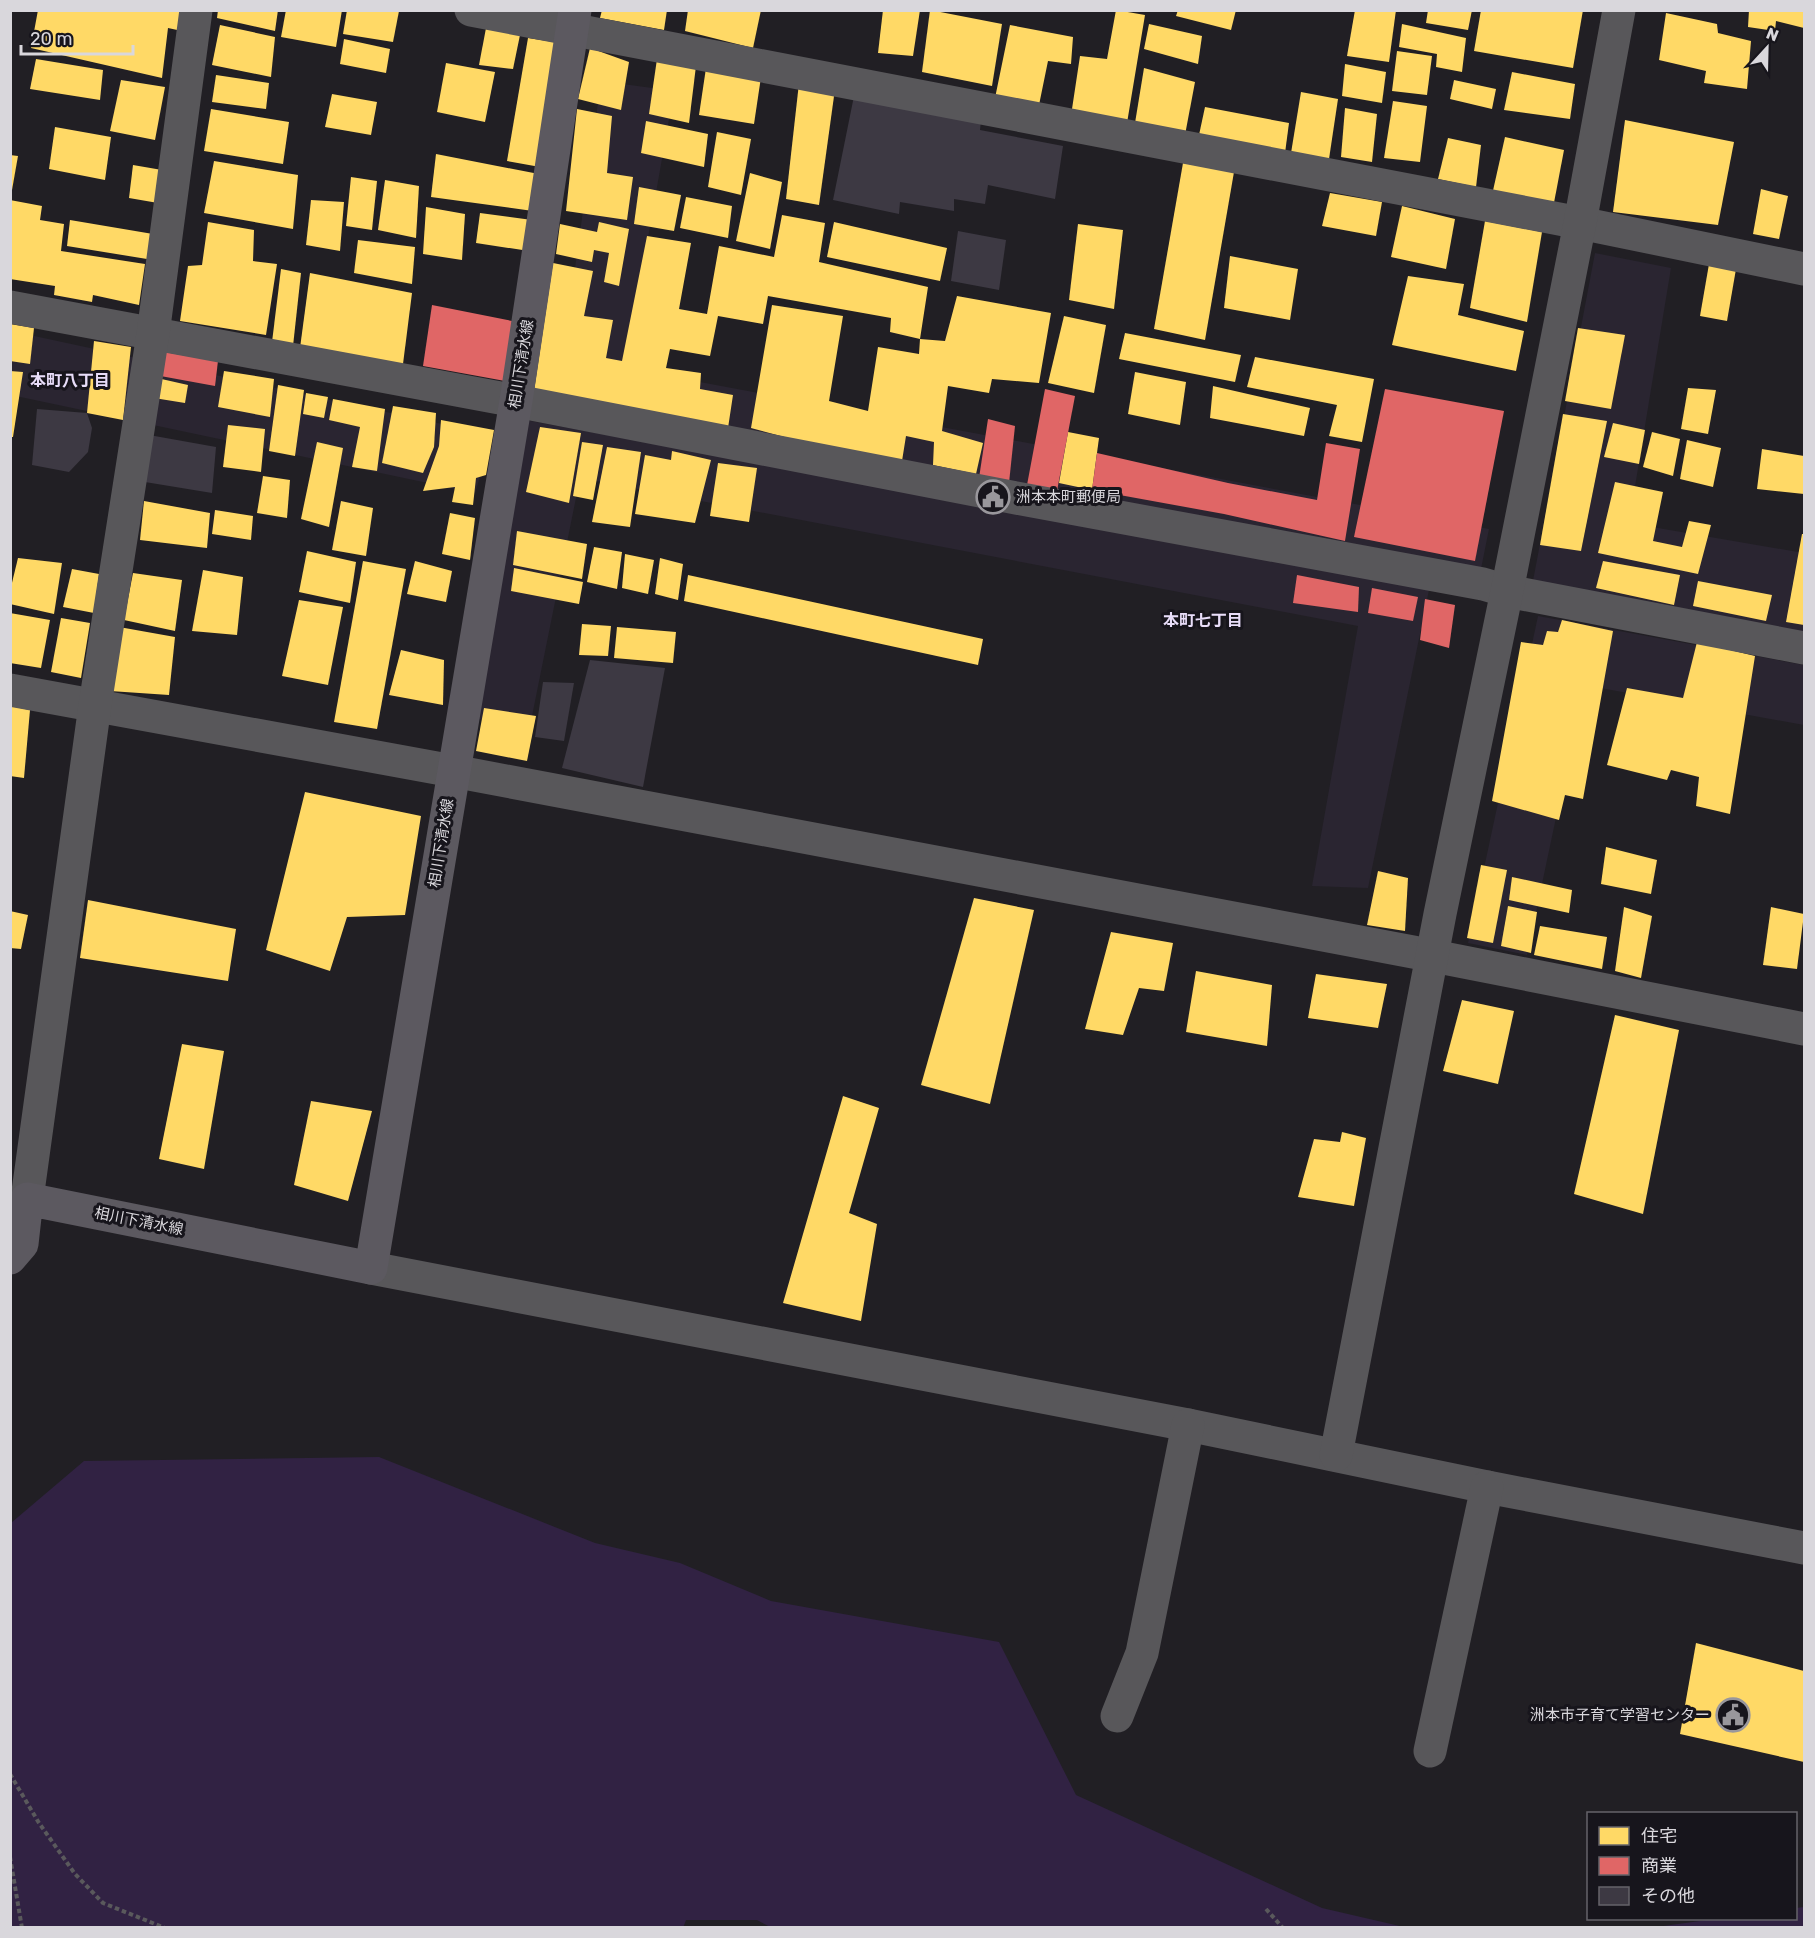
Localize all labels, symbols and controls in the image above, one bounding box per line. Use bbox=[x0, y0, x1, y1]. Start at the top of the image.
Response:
scale bar bbox=[21, 18, 134, 56]
north arrow bbox=[1737, 18, 1797, 78]
text: N bbox=[1764, 24, 1781, 46]
text: 20 m bbox=[30, 28, 72, 50]
street label: 相川下清水線 bbox=[505, 318, 537, 410]
district label: 本町八丁目 bbox=[30, 371, 110, 390]
public building icon: 洲本本町郵便局 bbox=[975, 479, 1011, 515]
place label: 洲本本町郵便局 bbox=[1016, 488, 1121, 506]
district label: 本町七丁目 bbox=[1163, 611, 1243, 630]
street label: 相川下清水線 bbox=[425, 797, 457, 889]
street label: 相川下清水線 bbox=[93, 1204, 185, 1238]
public building icon: 洲本市子育て学習センター bbox=[1715, 1697, 1751, 1733]
place label: 洲本市子育て学習センター bbox=[1530, 1706, 1710, 1724]
legend bbox=[1587, 1812, 1797, 1920]
text: 住宅 bbox=[1641, 1825, 1677, 1847]
text: 商業 bbox=[1641, 1855, 1677, 1877]
text: その他 bbox=[1641, 1885, 1695, 1907]

